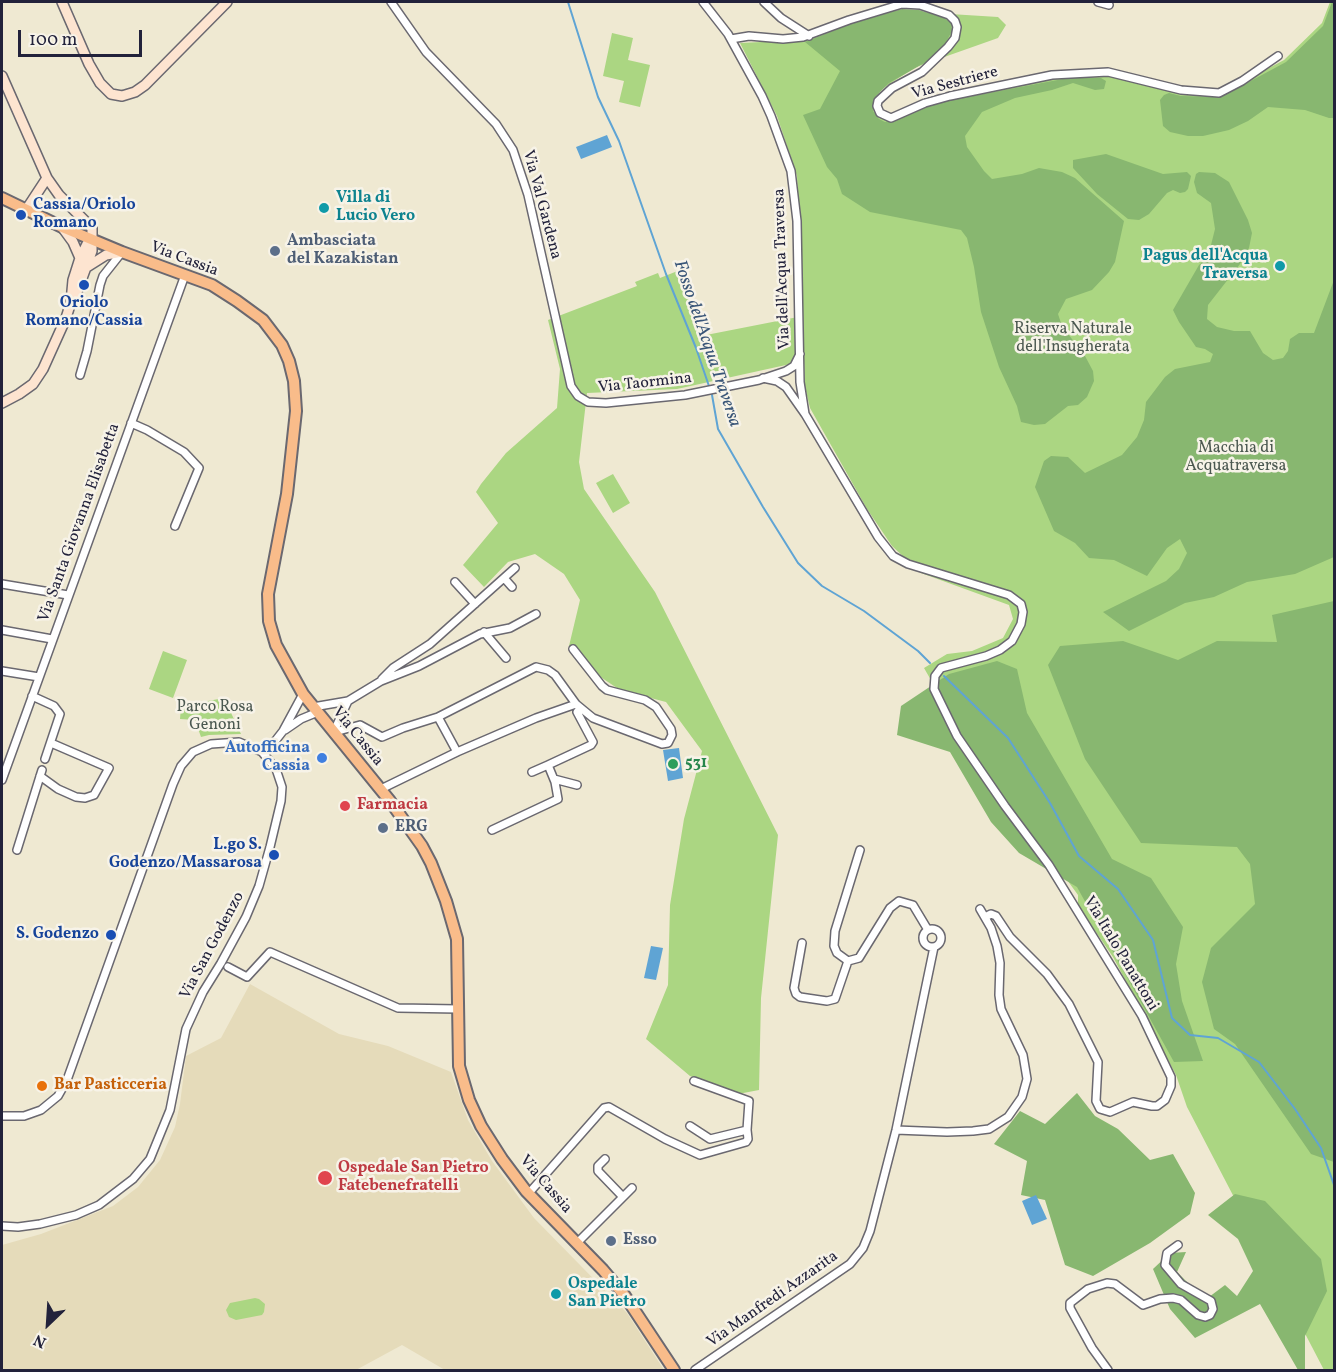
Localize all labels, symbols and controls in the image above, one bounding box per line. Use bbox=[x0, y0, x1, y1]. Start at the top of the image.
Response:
scale bar bbox=[21, 18, 146, 56]
text: 100 m bbox=[29, 28, 78, 53]
street label: Via Sestriere bbox=[910, 63, 1000, 105]
street label: Via Val Gardena bbox=[517, 148, 565, 262]
street label: Via dell'Acqua Traversa bbox=[771, 188, 795, 350]
place label: Villa di Lucio Vero bbox=[336, 189, 415, 227]
place label: Cassia/Oriolo Romano bbox=[33, 196, 136, 234]
marker: Villa di Lucio Vero bbox=[317, 201, 331, 215]
marker: Cassia/Oriolo Romano bbox=[14, 208, 28, 222]
place label: Ambasciata del Kazakistan bbox=[287, 232, 399, 270]
street label: Via Cassia bbox=[147, 238, 221, 282]
marker: Ambasciata del Kazakistan bbox=[268, 244, 282, 258]
place label: Pagus dell'Acqua Traversa bbox=[1143, 247, 1268, 285]
water label: Fosso dell'Acqua Traversa bbox=[667, 258, 745, 430]
marker: Pagus dell'Acqua Traversa bbox=[1273, 259, 1287, 273]
marker: Oriolo Romano/Cassia bbox=[77, 278, 91, 292]
place label: Oriolo Romano/Cassia bbox=[25, 294, 143, 332]
park label: Riserva Naturale dell'Insugherata bbox=[1014, 320, 1132, 358]
street label: Via Taormina bbox=[597, 370, 693, 398]
street label: Via Santa Giovanna Elisabetta bbox=[35, 421, 125, 625]
park label: Macchia di Acquatraversa bbox=[1186, 439, 1286, 477]
park label: Parco Rosa Genoni bbox=[177, 698, 253, 736]
street label: Via Cassia bbox=[327, 703, 387, 771]
place label: Autofficina Cassia bbox=[225, 739, 310, 777]
marker: Autofficina Cassia bbox=[315, 751, 329, 765]
place label: 531 bbox=[685, 754, 707, 774]
marker: 531 bbox=[666, 757, 680, 771]
place label: Farmacia bbox=[357, 796, 428, 816]
marker: Farmacia bbox=[338, 799, 352, 813]
place label: ERG bbox=[395, 818, 428, 838]
marker: ERG bbox=[376, 821, 390, 835]
place label: L.go S. Godenzo/Massarosa bbox=[109, 836, 262, 874]
marker: L.go S. Godenzo/Massarosa bbox=[267, 848, 281, 862]
street label: Via San Godenzo bbox=[177, 889, 249, 1003]
street label: Via Italo Panattoni bbox=[1078, 893, 1162, 1015]
place label: S. Godenzo bbox=[16, 925, 99, 945]
marker: S. Godenzo bbox=[104, 928, 118, 942]
place label: Bar Pasticceria bbox=[54, 1076, 167, 1096]
marker: Bar Pasticceria bbox=[35, 1079, 49, 1093]
street label: Via Cassia bbox=[514, 1152, 576, 1218]
place label: Ospedale San Pietro Fatebenefratelli bbox=[338, 1159, 489, 1197]
marker: Ospedale San Pietro Fatebenefratelli bbox=[316, 1169, 334, 1187]
place label: Esso bbox=[623, 1231, 657, 1251]
marker: Esso bbox=[604, 1234, 618, 1248]
street label: Via Manfredi Azzarita bbox=[704, 1247, 842, 1353]
place label: Ospedale San Pietro bbox=[568, 1275, 646, 1313]
marker: Ospedale San Pietro bbox=[549, 1287, 563, 1301]
north arrow bbox=[18, 1294, 78, 1354]
text: N bbox=[30, 1328, 50, 1353]

